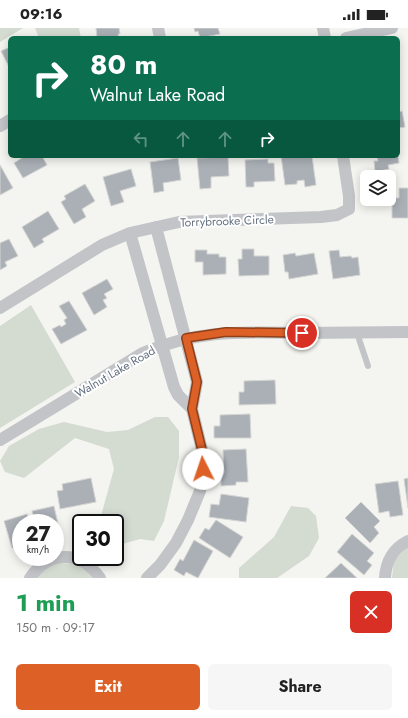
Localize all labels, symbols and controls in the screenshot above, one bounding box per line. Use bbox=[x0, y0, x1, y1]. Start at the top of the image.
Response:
text: 09:16 bbox=[20, 3, 62, 25]
text: 80 m bbox=[90, 44, 157, 85]
icon: right bbox=[24, 52, 76, 104]
text: Walnut Lake Road bbox=[90, 82, 225, 108]
icon: left bbox=[130, 128, 152, 150]
icon: ahead bbox=[172, 128, 194, 150]
icon: ahead bbox=[214, 128, 236, 150]
icon: right bbox=[256, 128, 278, 150]
map controls bbox=[360, 170, 396, 206]
button: layers bbox=[360, 170, 396, 206]
street label: Torrybrooke Circle bbox=[180, 210, 274, 232]
pin bbox=[285, 316, 319, 350]
icon: arrive bbox=[291, 322, 313, 344]
street label: Walnut Lake Road bbox=[71, 342, 159, 402]
position arrow bbox=[182, 448, 224, 490]
speed limit sign: 30 bbox=[72, 514, 124, 566]
text: 27 bbox=[25, 520, 51, 549]
text: km/h bbox=[27, 542, 49, 557]
text: 1 min bbox=[16, 585, 76, 620]
button: close bbox=[350, 591, 392, 633]
text: 150 m · 09:17 bbox=[16, 618, 95, 637]
button: Exit bbox=[16, 664, 200, 710]
button: Share bbox=[208, 664, 392, 710]

